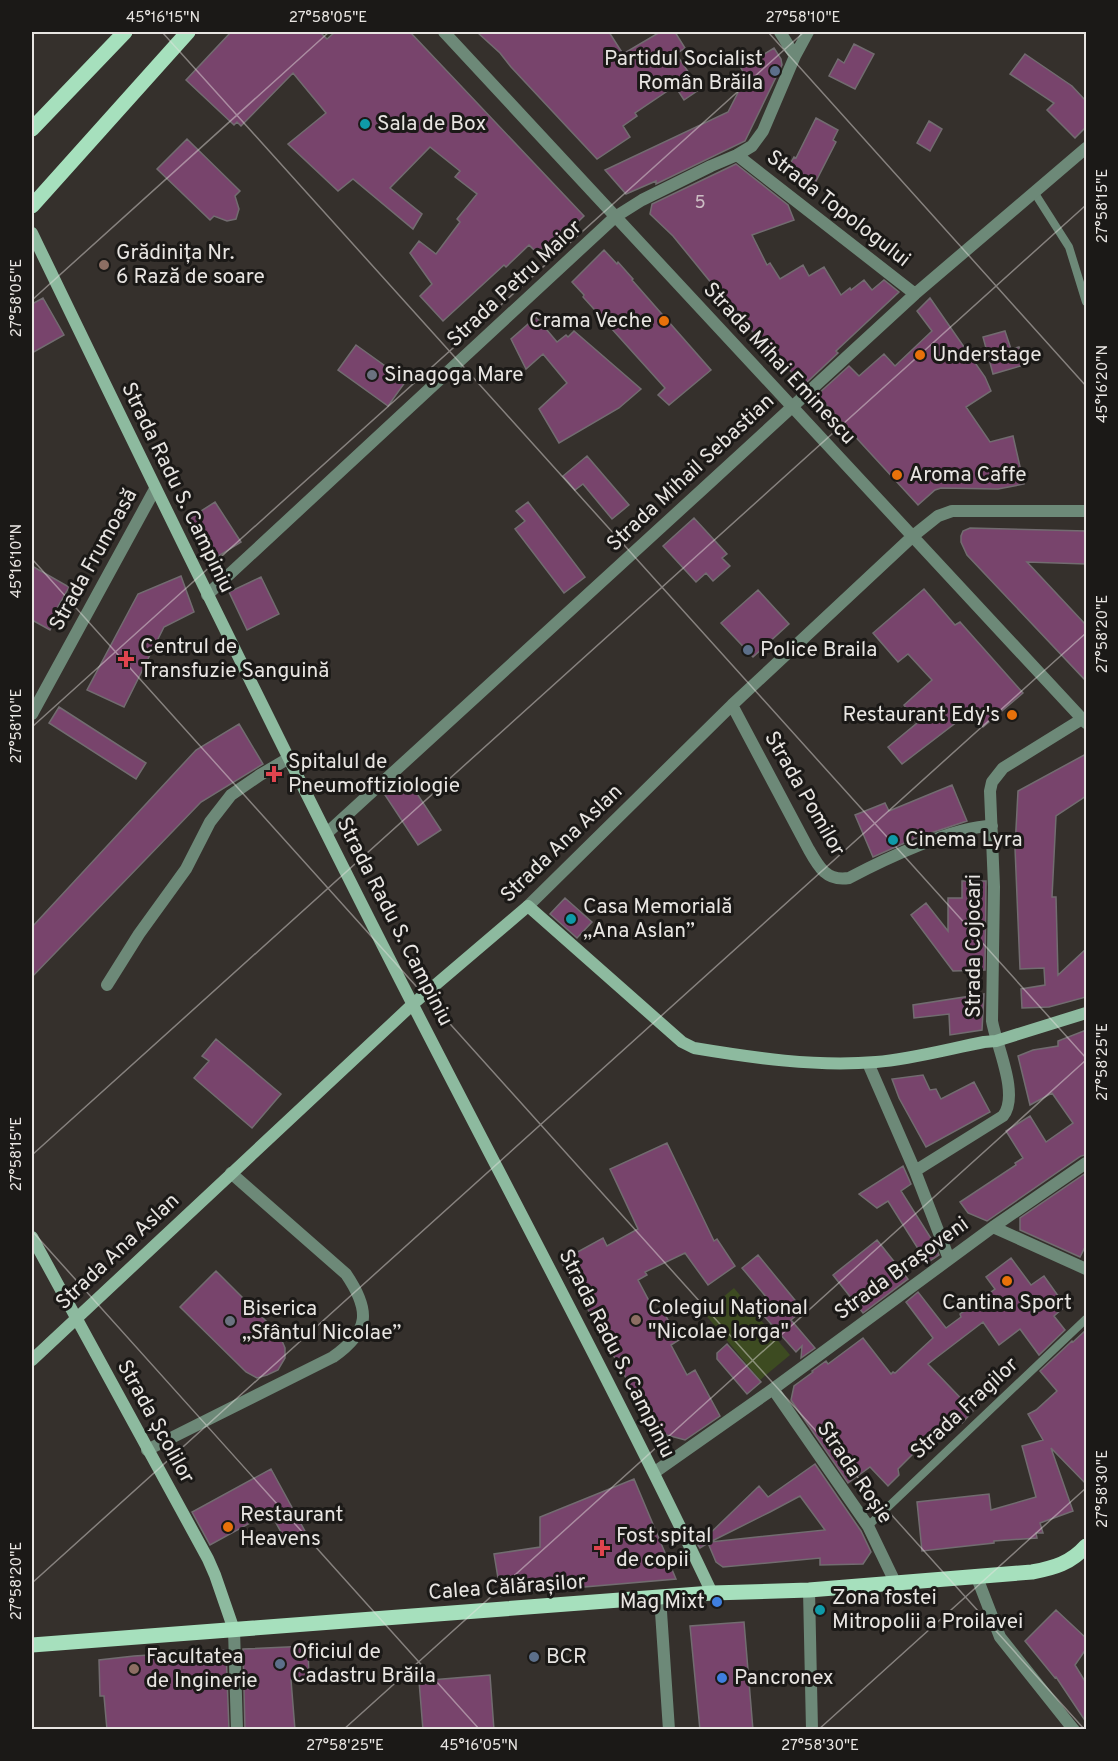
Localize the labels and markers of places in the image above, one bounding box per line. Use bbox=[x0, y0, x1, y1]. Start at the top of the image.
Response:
place label: Partidul Socialist Român Brăila bbox=[604, 46, 763, 97]
marker: Partidul Socialist Român Brăila bbox=[768, 64, 782, 78]
place label: Sala de Box bbox=[377, 111, 486, 138]
marker: Sala de Box bbox=[358, 117, 372, 131]
place label: Grădinița Nr. 6 Rază de soare bbox=[116, 240, 265, 291]
marker: Grădinița Nr. 6 Rază de soare bbox=[97, 258, 111, 272]
place label: Crama Veche bbox=[529, 308, 652, 335]
marker: Crama Veche bbox=[657, 314, 671, 328]
place label: Understage bbox=[932, 342, 1042, 369]
marker: Understage bbox=[913, 348, 927, 362]
place label: Sinagoga Mare bbox=[384, 362, 523, 389]
marker: Sinagoga Mare bbox=[365, 368, 379, 382]
place label: Aroma Caffe bbox=[909, 462, 1026, 489]
marker: Aroma Caffe bbox=[890, 468, 904, 482]
place label: Centrul de Transfuzie Sanguină bbox=[140, 634, 329, 685]
place label: Police Braila bbox=[760, 637, 877, 664]
marker: Police Braila bbox=[741, 643, 755, 657]
marker: Centrul de Transfuzie Sanguină bbox=[117, 650, 135, 668]
place label: Restaurant Edy's bbox=[843, 702, 1000, 729]
marker: Restaurant Edy's bbox=[1005, 708, 1019, 722]
place label: Spitalul de Pneumoftiziologie bbox=[288, 749, 460, 800]
marker: Spitalul de Pneumoftiziologie bbox=[265, 765, 283, 783]
place label: Cinema Lyra bbox=[905, 827, 1022, 854]
marker: Cinema Lyra bbox=[886, 833, 900, 847]
place label: Casa Memorială „Ana Aslan” bbox=[583, 894, 732, 945]
marker: Casa Memorială „Ana Aslan” bbox=[564, 912, 578, 926]
marker: Cantina Sport bbox=[1000, 1274, 1014, 1288]
place label: Cantina Sport bbox=[942, 1290, 1072, 1317]
place label: Colegiul Național "Nicolae Iorga" bbox=[648, 1295, 808, 1346]
place label: Biserica „Sfântul Nicolae” bbox=[242, 1296, 401, 1347]
marker: Colegiul Național "Nicolae Iorga" bbox=[629, 1313, 643, 1327]
marker: Biserica „Sfântul Nicolae” bbox=[223, 1314, 237, 1328]
place label: Restaurant Heavens bbox=[240, 1502, 343, 1553]
marker: Restaurant Heavens bbox=[221, 1520, 235, 1534]
place label: Fost spital de copii bbox=[616, 1523, 711, 1574]
marker: Fost spital de copii bbox=[593, 1539, 611, 1557]
place label: Zona fostei Mitropolii a Proilavei bbox=[832, 1585, 1023, 1636]
place label: Mag Mixt bbox=[620, 1589, 705, 1616]
marker: Mag Mixt bbox=[710, 1595, 724, 1609]
marker: Zona fostei Mitropolii a Proilavei bbox=[813, 1603, 827, 1617]
place label: Oficiul de Cadastru Brăila bbox=[292, 1639, 436, 1690]
place label: Facultatea de Inginerie bbox=[146, 1644, 258, 1695]
place label: BCR bbox=[546, 1644, 587, 1671]
marker: BCR bbox=[527, 1650, 541, 1664]
marker: Oficiul de Cadastru Brăila bbox=[273, 1657, 287, 1671]
marker: Facultatea de Inginerie bbox=[127, 1662, 141, 1676]
place label: Pancronex bbox=[734, 1665, 834, 1692]
marker: Pancronex bbox=[715, 1671, 729, 1685]

